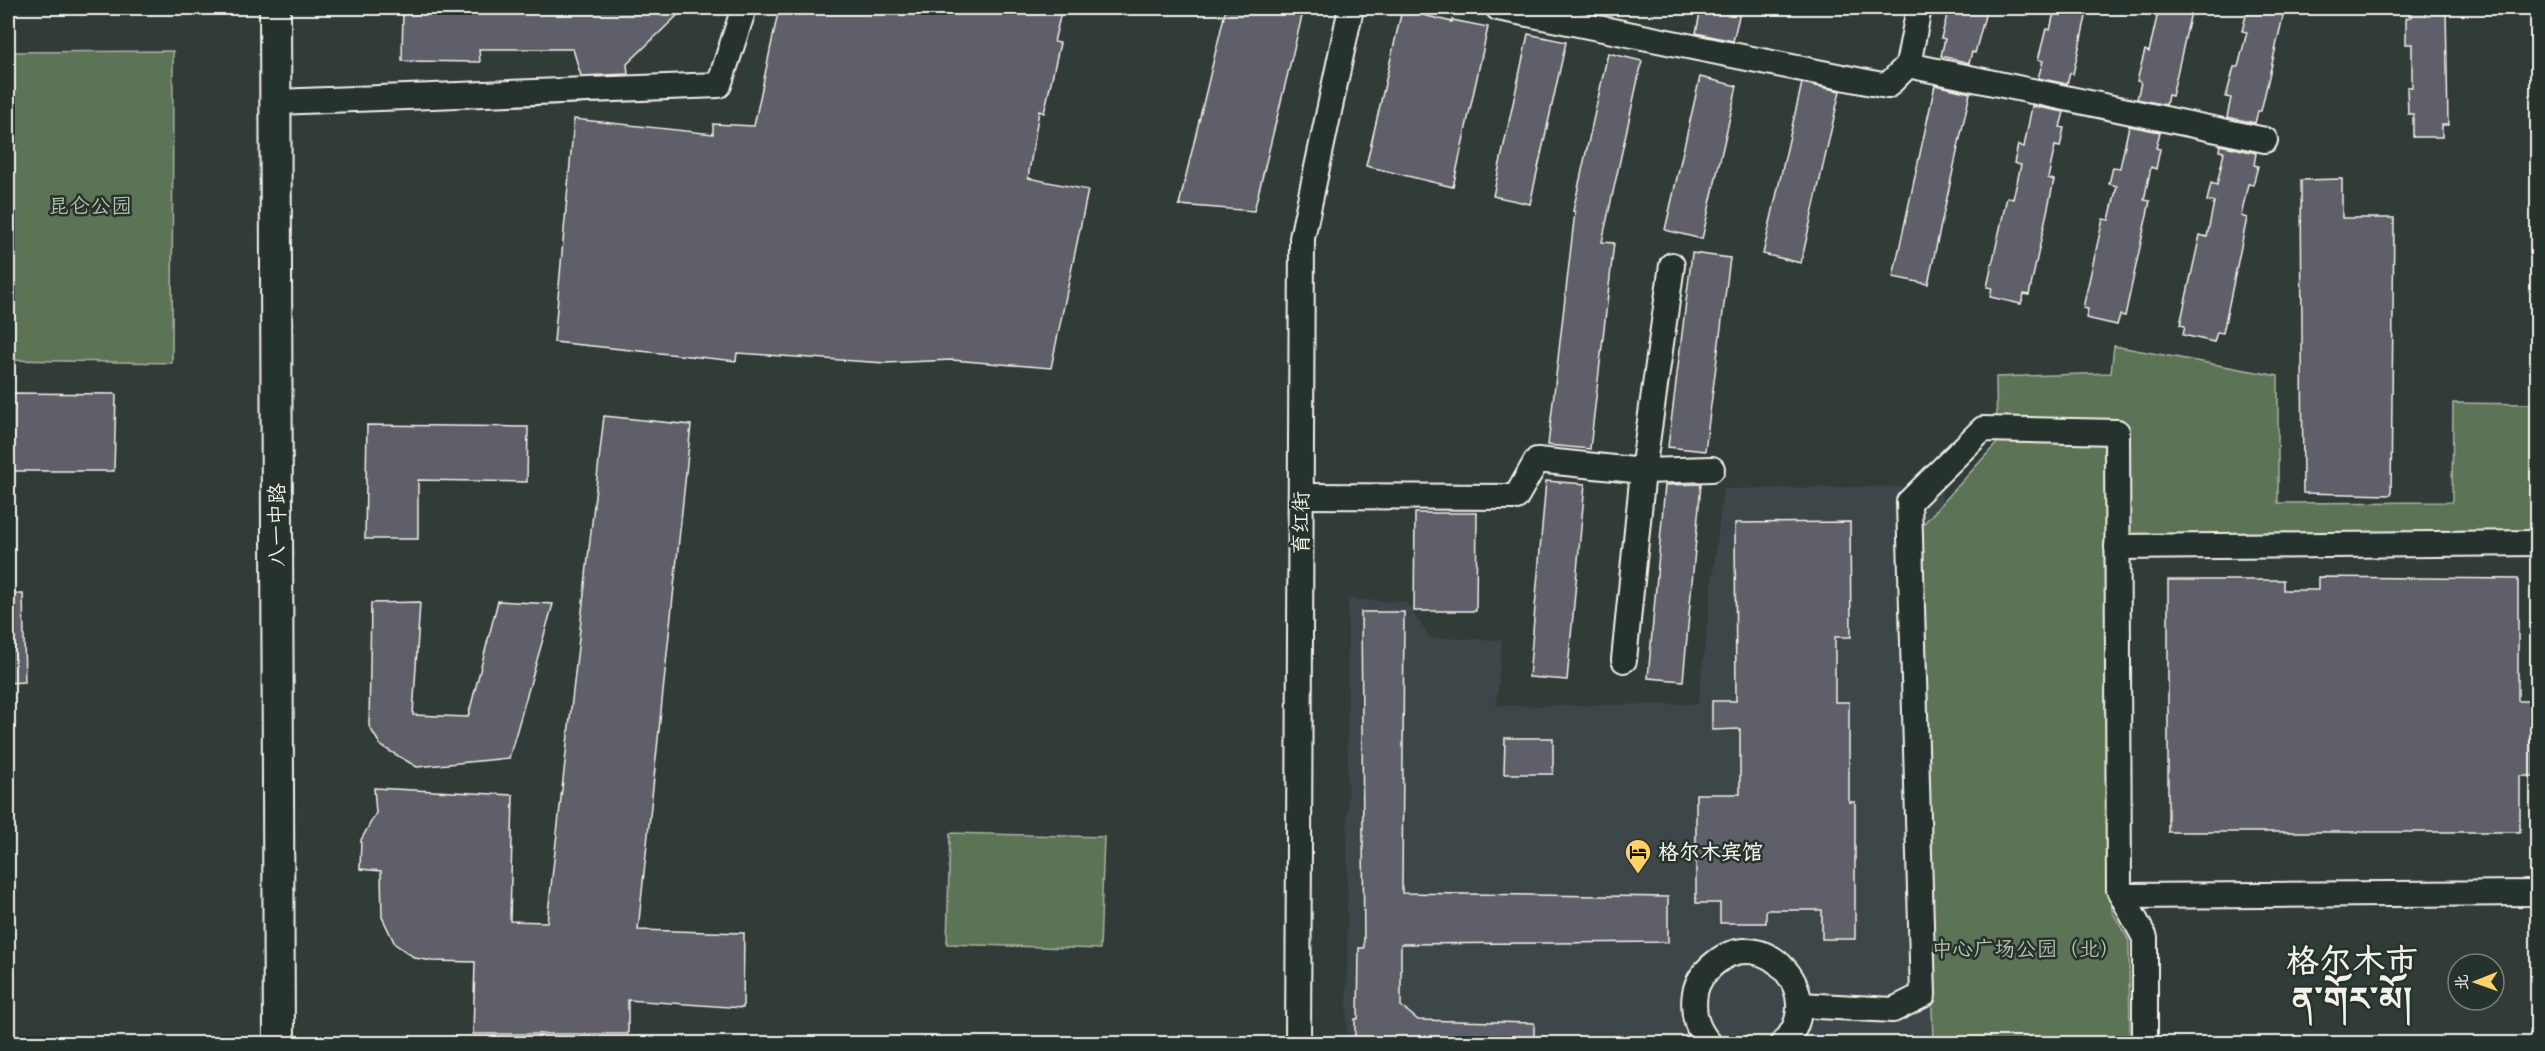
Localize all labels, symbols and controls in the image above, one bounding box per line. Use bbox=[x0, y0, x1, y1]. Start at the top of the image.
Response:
park label: 昆仑公园 bbox=[48, 188, 132, 220]
street label: 八一中路 bbox=[259, 483, 291, 567]
street label: 育红街 bbox=[1283, 492, 1315, 555]
place label: 格尔木宾馆 bbox=[1658, 834, 1763, 866]
hotel icon: 格尔木宾馆 bbox=[1623, 837, 1653, 875]
park label: 中心广场公园（北） bbox=[1932, 931, 2121, 963]
district label: 格尔木市 ན་གོར་མོ། bbox=[2286, 933, 2418, 1026]
north arrow bbox=[2446, 952, 2506, 1012]
text: 北 bbox=[2448, 974, 2472, 990]

